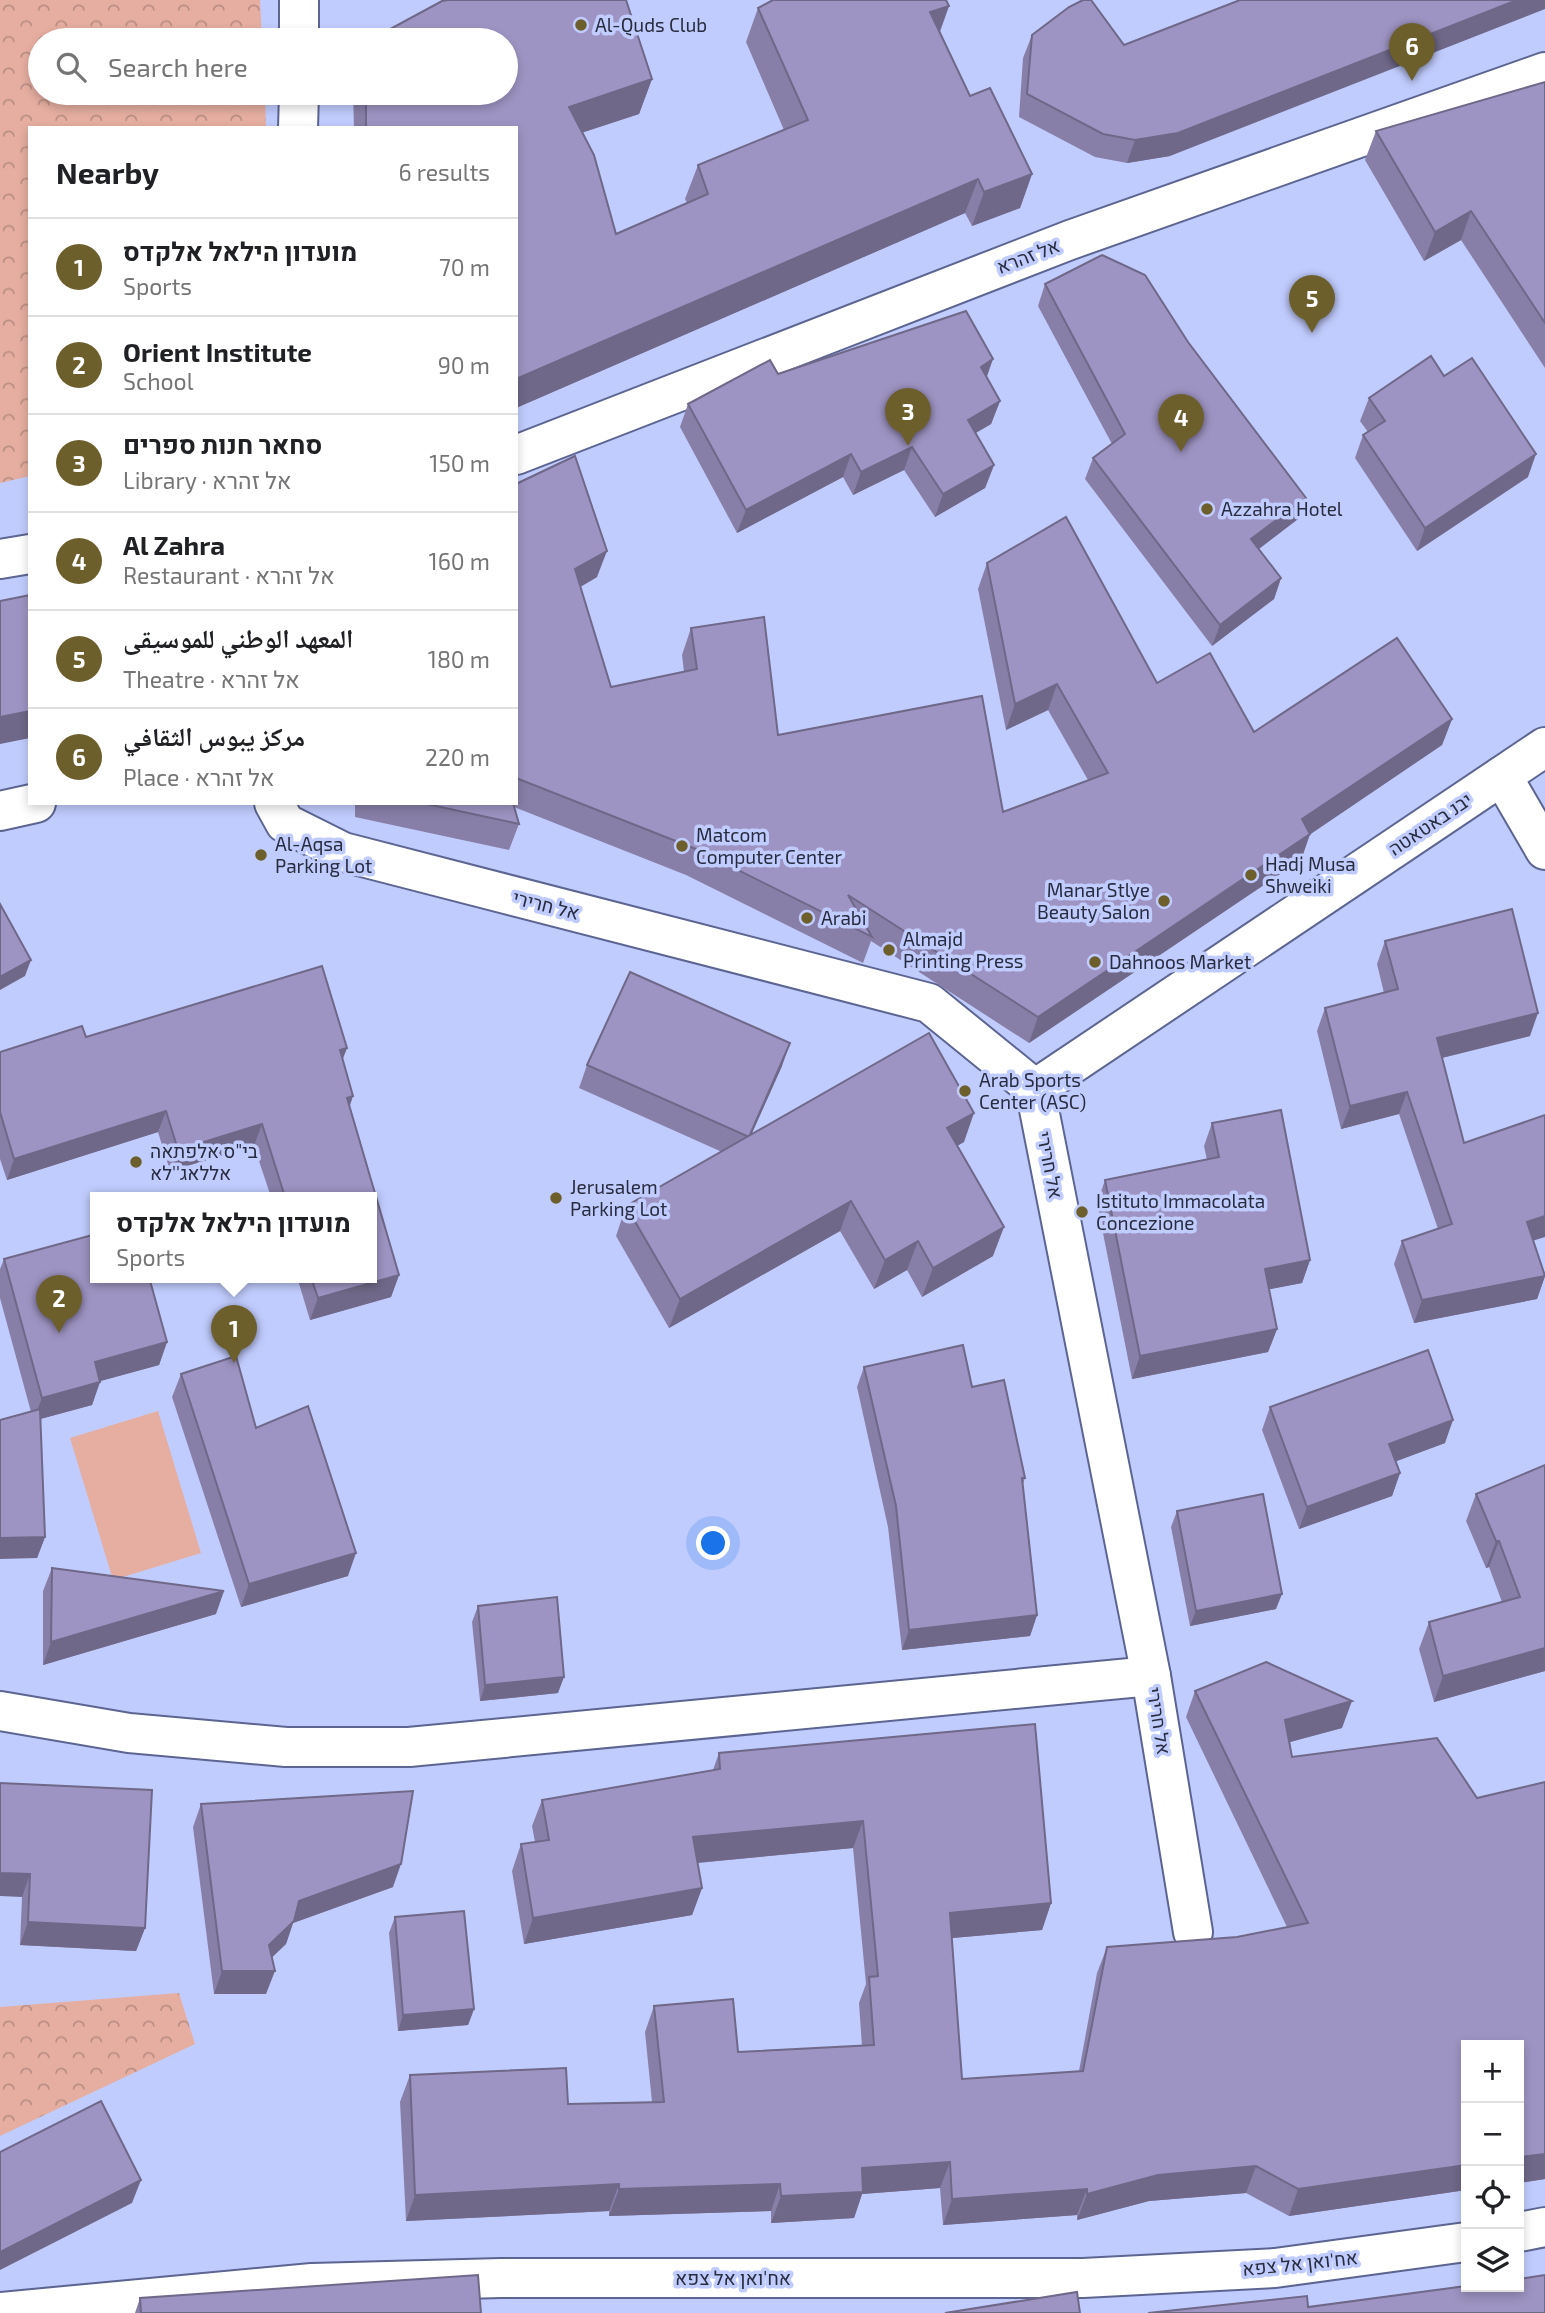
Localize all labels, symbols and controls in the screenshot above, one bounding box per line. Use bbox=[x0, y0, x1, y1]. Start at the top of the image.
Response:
place label: Al-Quds Club bbox=[595, 13, 707, 36]
marker: Al-Quds Club bbox=[573, 17, 589, 33]
pin: 6 bbox=[1389, 23, 1435, 81]
search box bbox=[28, 28, 518, 105]
icon: search bbox=[52, 48, 90, 86]
text: Search here bbox=[108, 51, 248, 82]
text: Nearby bbox=[56, 154, 159, 190]
text: 6 results bbox=[399, 158, 490, 186]
street label: אל זהרא bbox=[993, 233, 1063, 278]
text: מועדון הילאל אלקדס bbox=[123, 235, 357, 266]
text: 1 bbox=[74, 253, 84, 281]
text: 70 m bbox=[439, 253, 490, 281]
text: Sports bbox=[123, 272, 192, 300]
pin: 5 bbox=[1289, 275, 1335, 333]
text: Orient Institute bbox=[123, 336, 312, 367]
text: 2 bbox=[72, 351, 86, 379]
text: 90 m bbox=[438, 351, 490, 379]
text: School bbox=[123, 367, 193, 395]
pin: 3 bbox=[885, 388, 931, 446]
pin: 4 bbox=[1158, 394, 1204, 452]
text: סחאר חנות ספרים bbox=[123, 428, 322, 459]
text: 3 bbox=[72, 449, 86, 477]
text: 150 m bbox=[429, 449, 490, 477]
text: Library · אל זהרא bbox=[123, 466, 291, 494]
place label: Azzahra Hotel bbox=[1221, 497, 1343, 520]
marker: Azzahra Hotel bbox=[1199, 501, 1215, 517]
text: Al Zahra bbox=[123, 529, 225, 560]
text: 4 bbox=[72, 547, 86, 575]
text: 160 m bbox=[429, 547, 490, 575]
text: Restaurant · אל זהרא bbox=[123, 561, 335, 589]
text: المعهد الوطني للموسيقى bbox=[123, 622, 354, 653]
text: 5 bbox=[73, 645, 85, 673]
text: 180 m bbox=[428, 645, 490, 673]
text: Theatre · אל זהרא bbox=[123, 665, 300, 693]
text: مركز يبوس الثقافي bbox=[123, 720, 305, 751]
text: 6 bbox=[72, 743, 86, 771]
text: 220 m bbox=[425, 743, 490, 771]
text: Place · אל זהרא bbox=[123, 763, 275, 791]
street label: יבנ באטאטה bbox=[1384, 787, 1476, 860]
place label: Matcom Computer Center bbox=[696, 823, 843, 868]
place label: Al-Aqsa Parking Lot bbox=[275, 832, 372, 877]
marker: Matcom Computer Center bbox=[674, 838, 690, 854]
marker: Al-Aqsa Parking Lot bbox=[253, 847, 269, 863]
place label: Hadj Musa Shweiki bbox=[1265, 852, 1356, 897]
marker: Hadj Musa Shweiki bbox=[1243, 867, 1259, 883]
place label: Manar Stlye Beauty Salon bbox=[1037, 878, 1150, 923]
street label: אל חרירי bbox=[510, 885, 582, 924]
marker: Manar Stlye Beauty Salon bbox=[1156, 893, 1172, 909]
place label: Arabi bbox=[821, 906, 866, 929]
marker: Arabi bbox=[799, 910, 815, 926]
place label: Almajd Printing Press bbox=[903, 927, 1024, 972]
marker: Almajd Printing Press bbox=[881, 942, 897, 958]
place label: Dahnoos Market bbox=[1109, 950, 1251, 973]
marker: Dahnoos Market bbox=[1087, 954, 1103, 970]
place label: Arab Sports Center (ASC) bbox=[979, 1068, 1086, 1113]
marker: Arab Sports Center (ASC) bbox=[957, 1083, 973, 1099]
street label: אל חרירי bbox=[1033, 1129, 1068, 1200]
place label: בי"ס אלפתאה אללאג''לא bbox=[150, 1139, 258, 1184]
marker: בי"ס אלפתאה אללאג''לא bbox=[128, 1154, 144, 1170]
place label: Jerusalem Parking Lot bbox=[570, 1175, 667, 1220]
place label: Istituto Immacolata Concezione bbox=[1096, 1189, 1265, 1234]
marker: Jerusalem Parking Lot bbox=[548, 1190, 564, 1206]
popup bbox=[90, 1192, 377, 1283]
marker: Istituto Immacolata Concezione bbox=[1074, 1204, 1090, 1220]
text: מועדון הילאל אלקדס bbox=[116, 1206, 351, 1237]
text: Sports bbox=[116, 1243, 185, 1271]
pin: 2 bbox=[36, 1275, 82, 1333]
pin: 1 bbox=[211, 1305, 257, 1363]
your location bbox=[696, 1526, 730, 1560]
street label: אל חרירי bbox=[1143, 1686, 1176, 1756]
map controls bbox=[1461, 2040, 1524, 2292]
button: + bbox=[1461, 2040, 1524, 2103]
button: − bbox=[1461, 2103, 1524, 2166]
button: locate bbox=[1461, 2166, 1524, 2229]
button: layers bbox=[1461, 2229, 1524, 2292]
street label: אח'ואן אל צפא bbox=[1241, 2245, 1359, 2280]
street label: אח'ואן אל צפא bbox=[675, 2266, 791, 2289]

